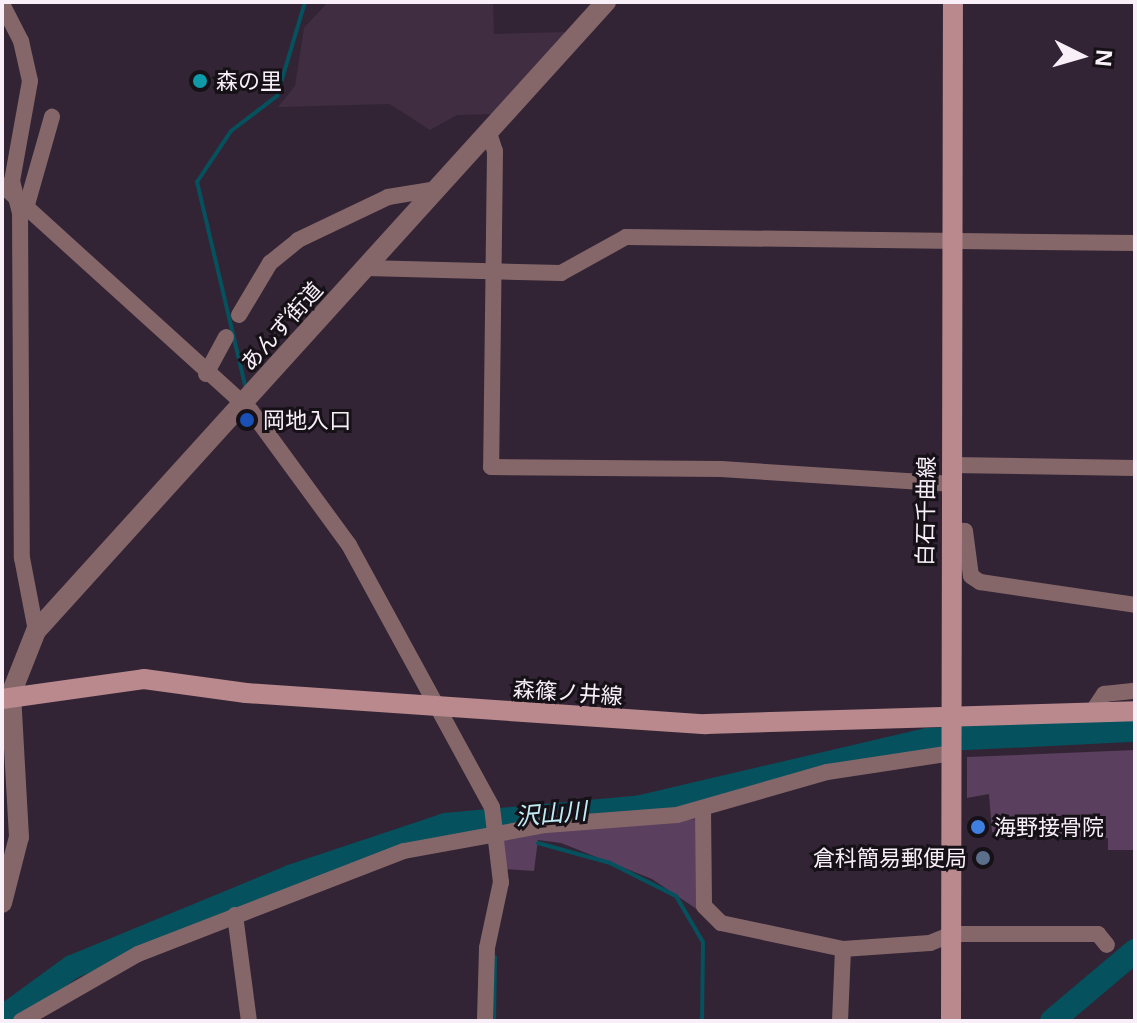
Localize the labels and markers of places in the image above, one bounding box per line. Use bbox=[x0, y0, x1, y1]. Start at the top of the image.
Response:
place label: 森の里 bbox=[216, 68, 282, 94]
marker: 森の里 bbox=[191, 72, 209, 90]
place label: 岡地入口 bbox=[263, 407, 351, 433]
marker: 岡地入口 bbox=[238, 411, 256, 429]
place label: 海野接骨院 bbox=[994, 814, 1104, 840]
marker: 海野接骨院 bbox=[969, 818, 987, 836]
place label: 倉科簡易郵便局 bbox=[813, 845, 967, 871]
marker: 倉科簡易郵便局 bbox=[974, 849, 992, 867]

